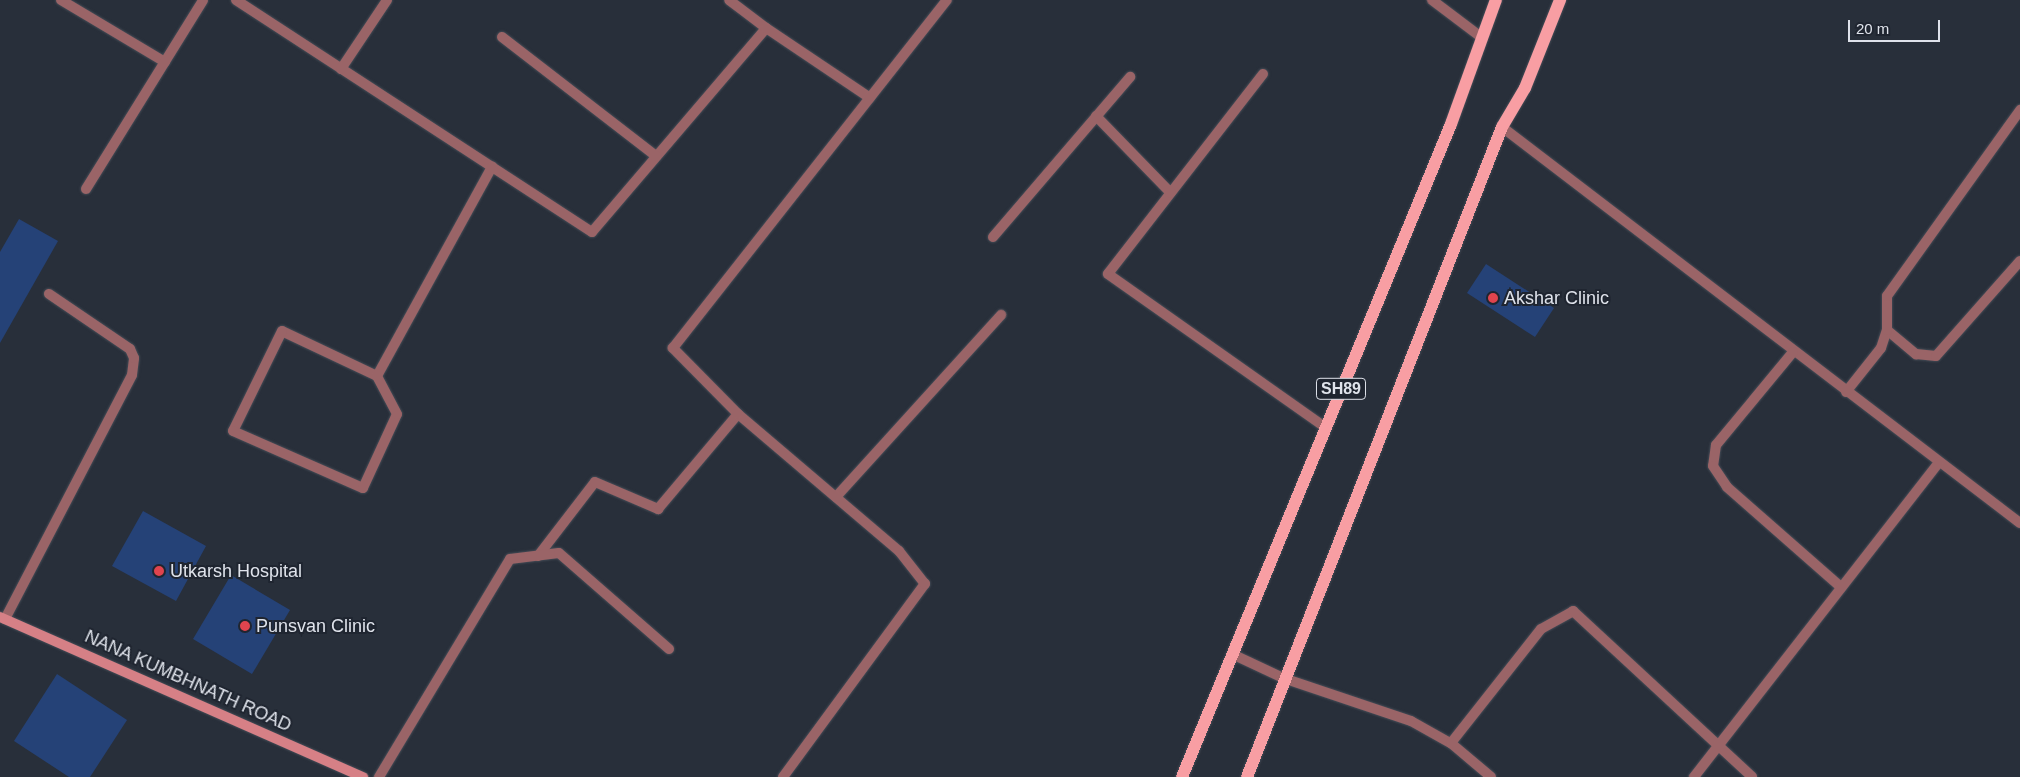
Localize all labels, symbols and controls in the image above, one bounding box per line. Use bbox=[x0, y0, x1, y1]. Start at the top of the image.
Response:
scale bar bbox=[1850, 10, 1942, 42]
text: 20 m bbox=[1856, 20, 1889, 37]
place label: Akshar Clinic bbox=[1504, 287, 1609, 309]
marker: Akshar Clinic bbox=[1486, 291, 1500, 305]
road number: SH89 bbox=[1315, 376, 1367, 402]
place label: Utkarsh Hospital bbox=[170, 560, 302, 582]
marker: Utkarsh Hospital bbox=[152, 564, 166, 578]
place label: Punsvan Clinic bbox=[256, 615, 375, 637]
marker: Punsvan Clinic bbox=[238, 619, 252, 633]
street label: NANA KUMBHNATH ROAD bbox=[81, 625, 295, 737]

